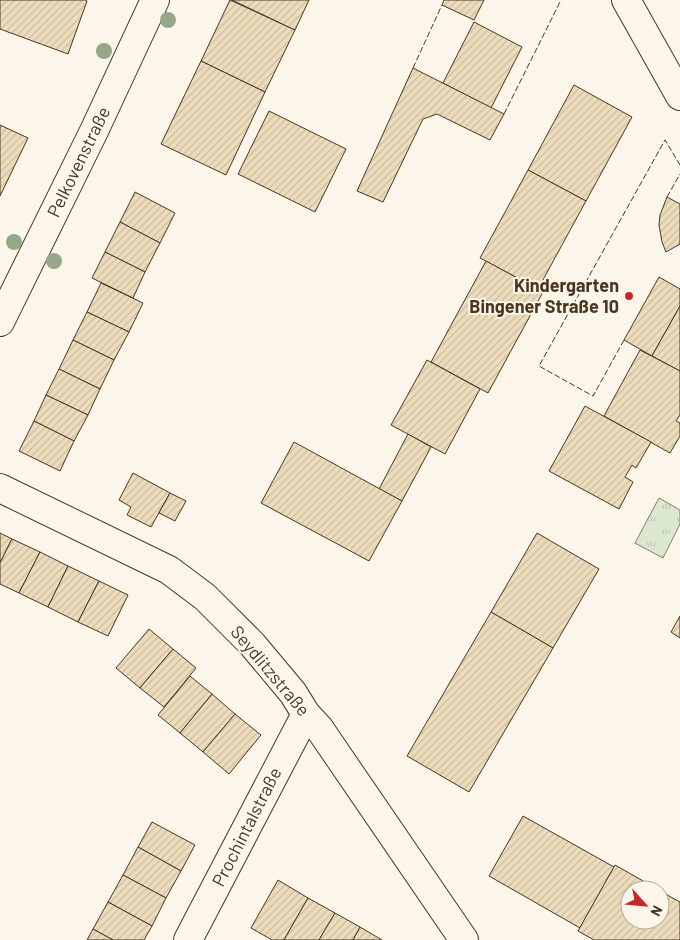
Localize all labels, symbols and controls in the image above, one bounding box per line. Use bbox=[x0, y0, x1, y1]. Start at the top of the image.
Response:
street label: Pelkovenstraße bbox=[42, 103, 114, 220]
place label: Kindergarten Bingener Straße 10 bbox=[469, 274, 619, 317]
marker: Kindergarten Bingener Straße 10 bbox=[623, 290, 635, 302]
street label: Seydlitzstraße bbox=[226, 621, 315, 720]
street label: Prochintalstraße bbox=[207, 763, 286, 890]
north arrow bbox=[620, 880, 670, 930]
text: N bbox=[647, 903, 667, 919]

